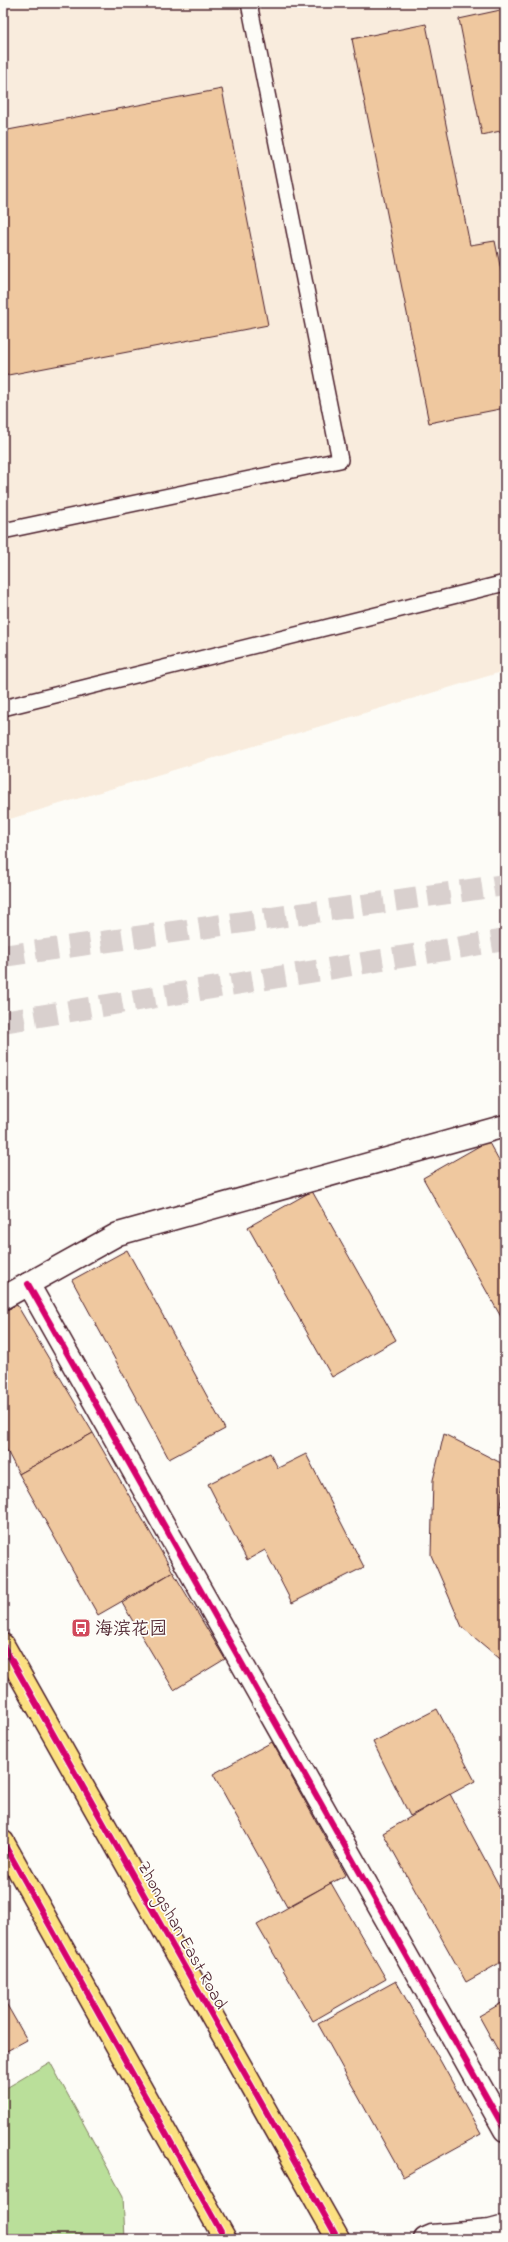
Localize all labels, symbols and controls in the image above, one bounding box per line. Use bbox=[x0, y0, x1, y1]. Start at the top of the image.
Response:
bus stop icon: 海滨花园 bbox=[70, 1617, 92, 1639]
place label: 海滨花园 bbox=[95, 1617, 167, 1643]
street label: Zhongshan East Road bbox=[129, 1857, 233, 2015]

